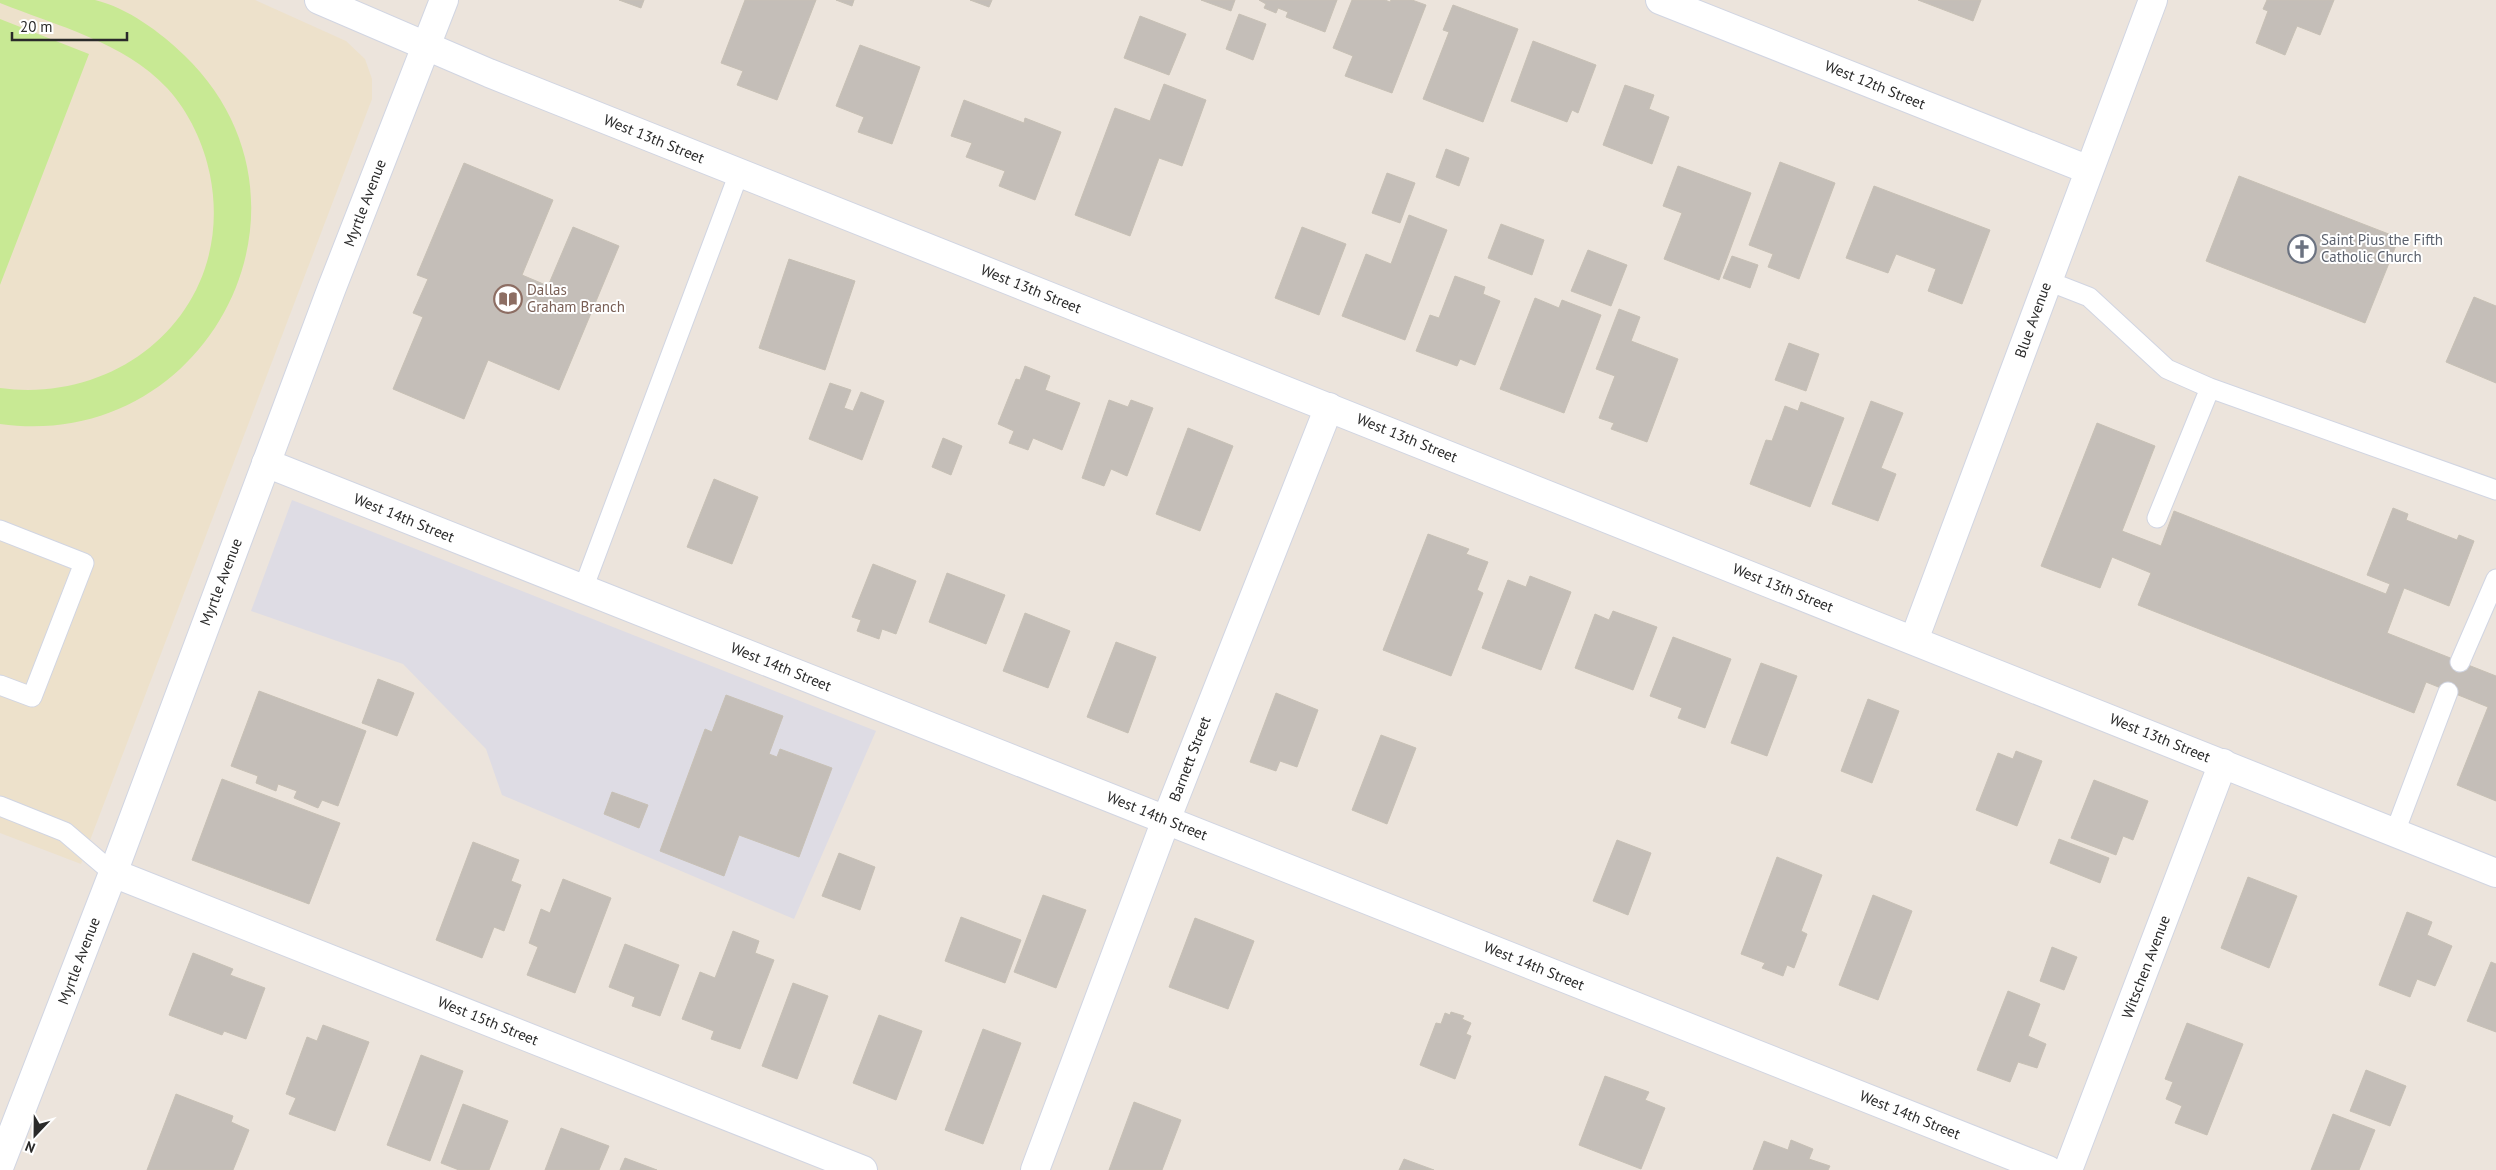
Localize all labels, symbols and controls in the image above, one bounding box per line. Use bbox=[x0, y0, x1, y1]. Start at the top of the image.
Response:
scale bar bbox=[12, 10, 128, 42]
text: 20 m bbox=[20, 17, 53, 36]
street label: West 12th Street bbox=[1822, 56, 1928, 113]
street label: West 13th Street bbox=[601, 110, 707, 167]
street label: Myrtle Avenue bbox=[339, 157, 390, 249]
place label: Saint Pius the Fifth Catholic Church bbox=[2321, 230, 2443, 266]
church icon: Saint Pius the Fifth Catholic Church bbox=[2287, 234, 2317, 264]
street label: West 13th Street bbox=[978, 260, 1084, 317]
street label: Blue Avenue bbox=[2010, 279, 2055, 360]
place label: Dallas Graham Branch bbox=[527, 280, 625, 316]
library icon: Dallas Graham Branch bbox=[493, 284, 523, 314]
street label: West 13th Street bbox=[1354, 409, 1460, 466]
street label: West 14th Street bbox=[351, 489, 457, 546]
street label: Myrtle Avenue bbox=[195, 536, 246, 628]
street label: West 13th Street bbox=[1730, 559, 1836, 616]
street label: West 14th Street bbox=[728, 638, 834, 695]
street label: West 13th Street bbox=[2107, 709, 2213, 766]
street label: Barnett Street bbox=[1165, 714, 1214, 804]
street label: West 14th Street bbox=[1104, 787, 1210, 844]
street label: Witschen Avenue bbox=[2117, 913, 2174, 1021]
street label: Myrtle Avenue bbox=[53, 915, 104, 1007]
street label: West 14th Street bbox=[1481, 937, 1587, 994]
street label: West 15th Street bbox=[435, 992, 541, 1049]
street label: West 14th Street bbox=[1857, 1086, 1963, 1143]
north arrow bbox=[10, 1110, 60, 1160]
text: N bbox=[22, 1137, 38, 1157]

